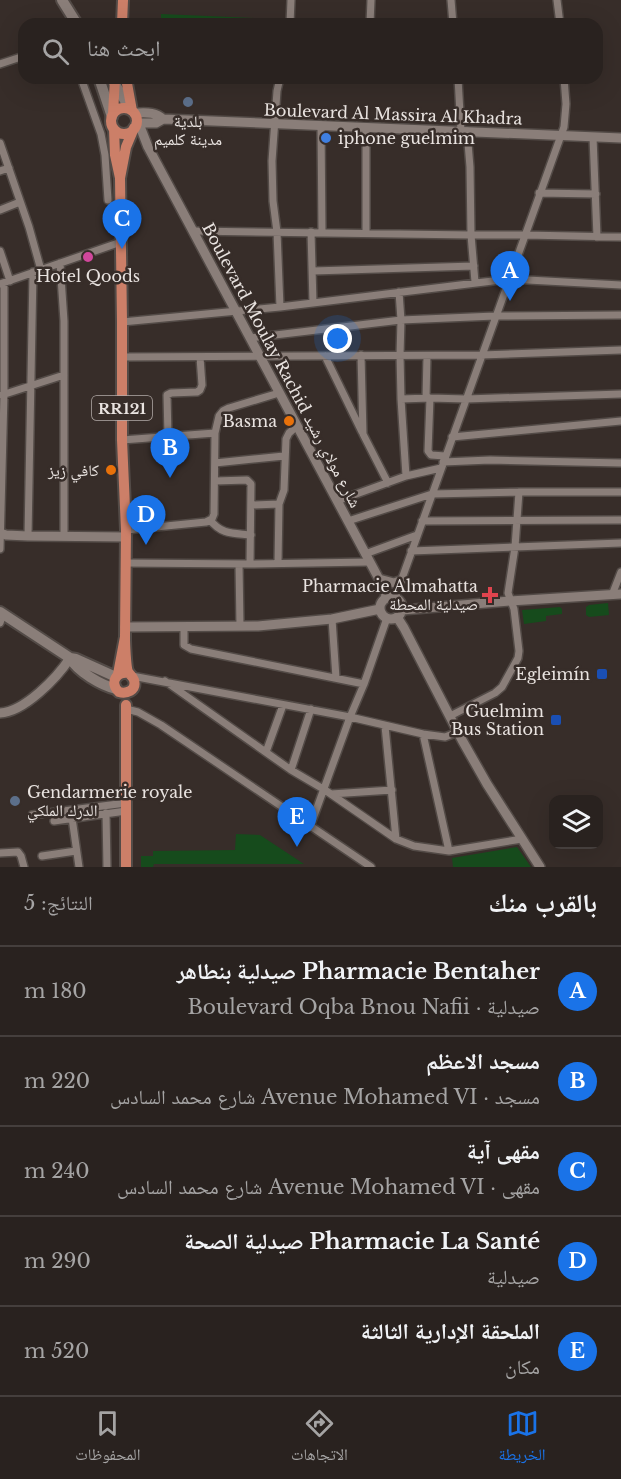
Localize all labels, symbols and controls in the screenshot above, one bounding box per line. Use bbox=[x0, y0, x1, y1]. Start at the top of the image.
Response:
search box bbox=[18, 18, 603, 84]
icon: search bbox=[39, 35, 72, 68]
text: ابحث هنا bbox=[87, 35, 160, 62]
marker: بلدية مدينة كلميم bbox=[181, 95, 195, 109]
street label: Boulevard Al Massira Al Khadra bbox=[263, 99, 523, 129]
place label: بلدية مدينة كلميم bbox=[154, 111, 222, 150]
place label: iphone guelmim bbox=[338, 128, 475, 148]
marker: iphone guelmim bbox=[319, 131, 333, 145]
pin: C bbox=[102, 200, 142, 249]
street label: Boulevard Moulay Rachid شارع مولاي رشيد bbox=[195, 219, 366, 512]
marker: Hotel Qoods bbox=[81, 250, 95, 264]
pin: A bbox=[490, 252, 530, 301]
place label: Hotel Qoods bbox=[36, 266, 140, 286]
your location bbox=[323, 324, 352, 353]
road number: RR121 bbox=[92, 396, 152, 420]
place label: Basma bbox=[223, 411, 277, 431]
marker: Basma bbox=[282, 414, 296, 428]
pin: B bbox=[150, 428, 190, 478]
place label: كافي زيز bbox=[47, 460, 99, 483]
marker: كافي زيز bbox=[104, 463, 118, 477]
pin: D bbox=[126, 496, 166, 545]
place label: Pharmacie Almahatta صيدلية المحطة bbox=[302, 576, 478, 614]
marker: Pharmacie Almahatta صيدلية المحطة bbox=[483, 588, 497, 602]
place label: Egleimín bbox=[515, 664, 590, 684]
marker: Egleimín bbox=[595, 667, 609, 681]
place label: Guelmim Bus Station bbox=[451, 701, 544, 739]
marker: Guelmim Bus Station bbox=[549, 713, 563, 727]
place label: Gendarmerie royale الدرك الملكي bbox=[27, 782, 193, 823]
marker: Gendarmerie royale الدرك الملكي bbox=[8, 794, 22, 808]
map controls bbox=[549, 795, 603, 849]
button: layers bbox=[549, 795, 603, 849]
pin: E bbox=[278, 798, 316, 847]
text: بالقرب منك bbox=[489, 887, 597, 919]
text: النتائج: 5 bbox=[24, 891, 93, 915]
text: Pharmacie Bentaher صيدلية بنطاهر bbox=[177, 958, 540, 985]
text: 180 m bbox=[24, 979, 87, 1003]
text: A bbox=[569, 979, 586, 1003]
text: صيدلية · Boulevard Oqba Bnou Nafii bbox=[188, 995, 540, 1019]
text: مسجد الاعظم bbox=[426, 1048, 540, 1075]
text: 220 m bbox=[24, 1069, 90, 1093]
text: B bbox=[570, 1069, 585, 1093]
text: مسجد · Avenue Mohamed VI شارع محمد السادس bbox=[110, 1085, 540, 1109]
text: مقهى آية bbox=[467, 1138, 540, 1165]
text: 240 m bbox=[24, 1159, 90, 1183]
text: C bbox=[569, 1159, 586, 1183]
text: مقهى · Avenue Mohamed VI شارع محمد السادس bbox=[117, 1175, 540, 1199]
text: Pharmacie La Santé صيدلية الصحة bbox=[184, 1228, 540, 1255]
text: 290 m bbox=[24, 1249, 91, 1273]
text: D bbox=[568, 1249, 587, 1273]
text: صيدلية bbox=[487, 1265, 540, 1289]
text: الملحقة الإدارية الثالثة bbox=[361, 1318, 540, 1345]
text: 520 m bbox=[24, 1339, 89, 1363]
text: E bbox=[570, 1339, 585, 1363]
text: مكان bbox=[505, 1355, 540, 1379]
tab: المحفوظات bbox=[75, 1407, 140, 1470]
tab: الاتجاهات bbox=[291, 1407, 348, 1470]
tab: الخريطة bbox=[499, 1407, 546, 1470]

